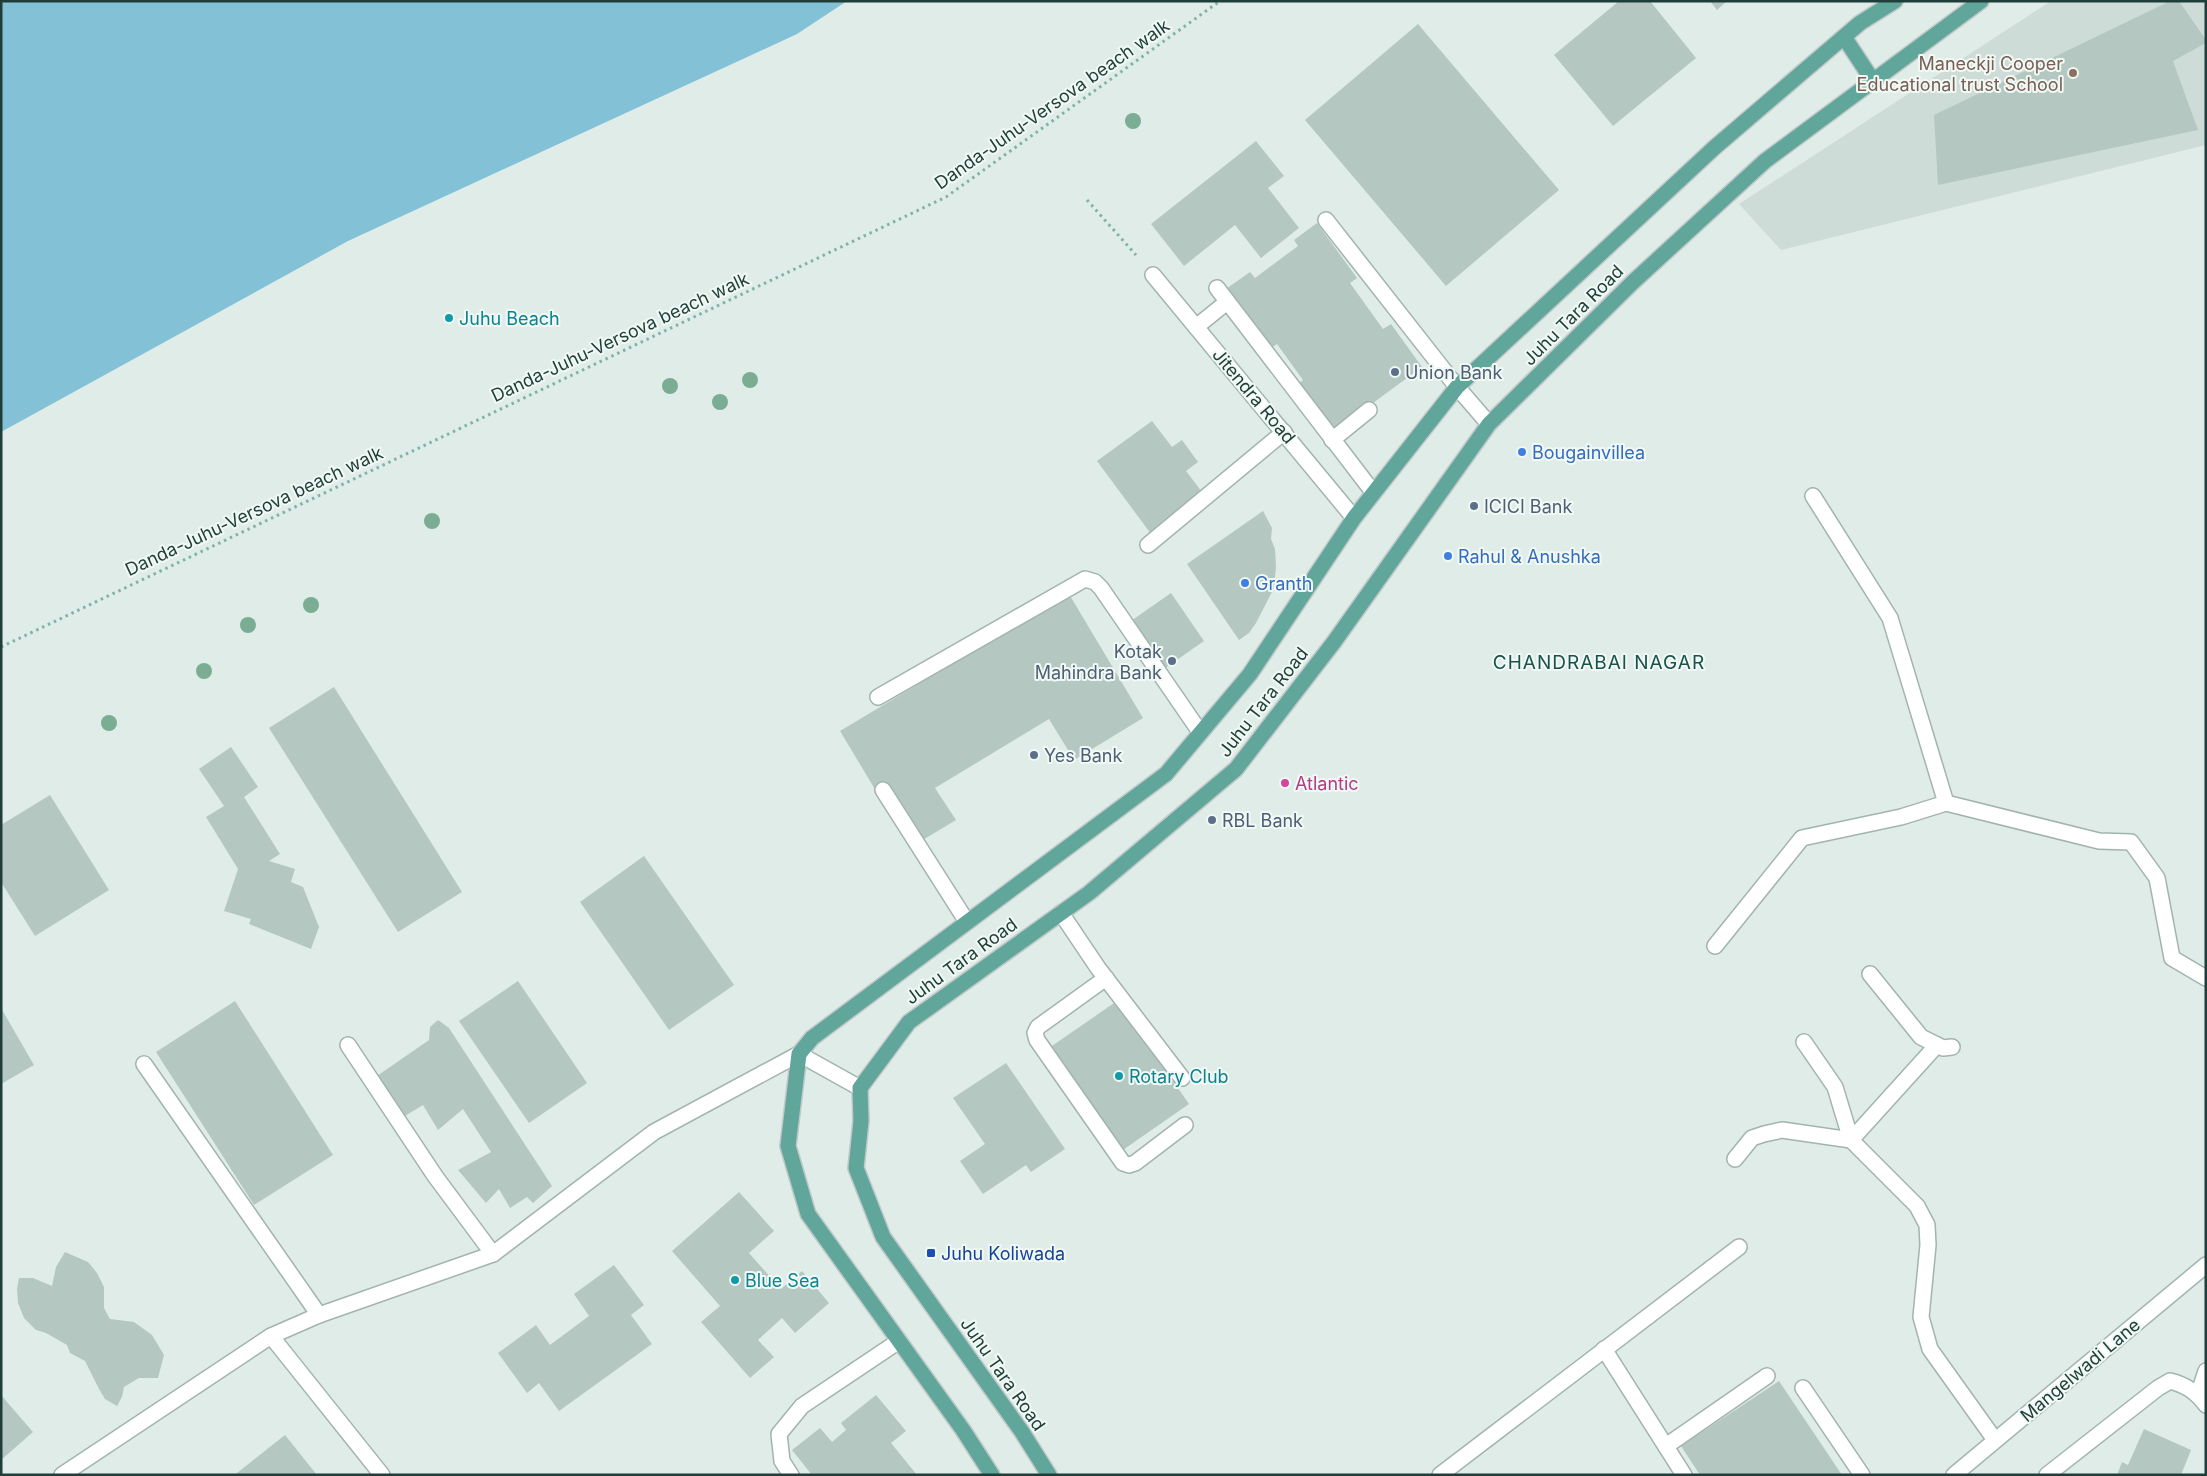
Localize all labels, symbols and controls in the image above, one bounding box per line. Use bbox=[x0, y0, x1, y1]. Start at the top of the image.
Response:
street label: Danda-Juhu-Versova beach walk bbox=[930, 14, 1174, 193]
place label: Maneckji Cooper Educational trust School bbox=[1857, 53, 2063, 95]
marker: Maneckji Cooper Educational trust School bbox=[2067, 67, 2079, 79]
street label: Juhu Tara Road bbox=[1519, 261, 1627, 369]
street label: Danda-Juhu-Versova beach walk bbox=[488, 268, 752, 406]
place label: Juhu Beach bbox=[459, 308, 560, 329]
marker: Juhu Beach bbox=[443, 312, 455, 324]
street label: Jitendra Road bbox=[1208, 344, 1300, 448]
place label: Union Bank bbox=[1405, 362, 1502, 383]
marker: Union Bank bbox=[1389, 366, 1401, 378]
street label: Danda-Juhu-Versova beach walk bbox=[122, 442, 386, 580]
place label: Bougainvillea bbox=[1532, 442, 1645, 463]
marker: Bougainvillea bbox=[1516, 446, 1528, 458]
place label: ICICI Bank bbox=[1484, 496, 1572, 517]
marker: ICICI Bank bbox=[1468, 500, 1480, 512]
place label: Rahul & Anushka bbox=[1458, 546, 1601, 567]
marker: Rahul & Anushka bbox=[1442, 550, 1454, 562]
place label: Granth bbox=[1255, 573, 1312, 594]
marker: Granth bbox=[1239, 577, 1251, 589]
place label: Kotak Mahindra Bank bbox=[1035, 641, 1162, 683]
street label: Juhu Tara Road bbox=[1214, 643, 1312, 761]
district label: CHANDRABAI NAGAR bbox=[1493, 651, 1705, 674]
marker: Kotak Mahindra Bank bbox=[1166, 655, 1178, 667]
place label: Yes Bank bbox=[1044, 745, 1122, 766]
marker: Yes Bank bbox=[1028, 749, 1040, 761]
place label: Atlantic bbox=[1295, 773, 1359, 794]
marker: Atlantic bbox=[1279, 777, 1291, 789]
place label: RBL Bank bbox=[1222, 810, 1303, 831]
marker: RBL Bank bbox=[1206, 814, 1218, 826]
street label: Juhu Tara Road bbox=[901, 913, 1021, 1009]
place label: Rotary Club bbox=[1129, 1066, 1229, 1087]
marker: Rotary Club bbox=[1113, 1070, 1125, 1082]
place label: Juhu Koliwada bbox=[941, 1243, 1065, 1264]
marker: Juhu Koliwada bbox=[925, 1247, 937, 1259]
place label: Blue Sea bbox=[745, 1270, 820, 1291]
marker: Blue Sea bbox=[729, 1274, 741, 1286]
street label: Juhu Tara Road bbox=[956, 1313, 1050, 1435]
street label: Mangelwadi Lane bbox=[2016, 1314, 2144, 1426]

